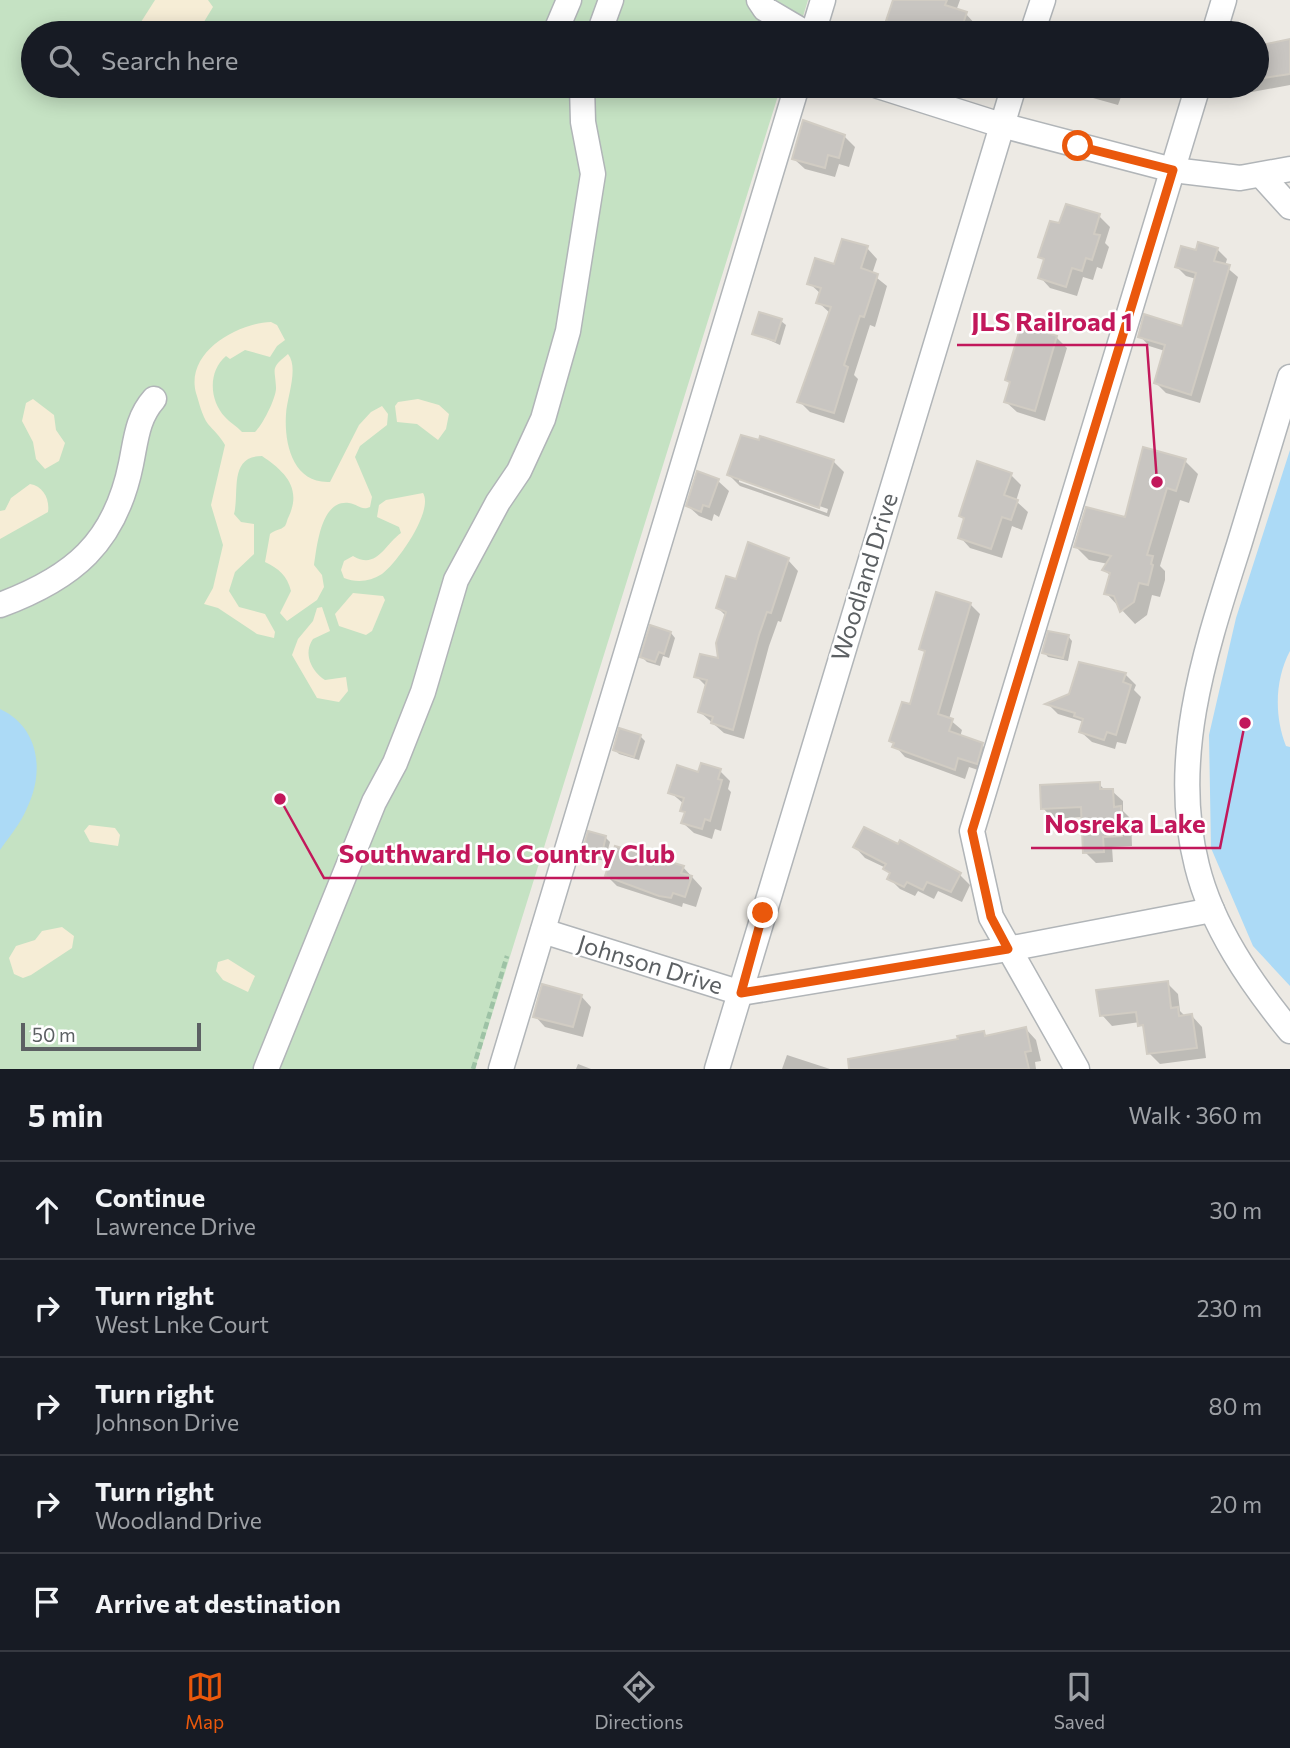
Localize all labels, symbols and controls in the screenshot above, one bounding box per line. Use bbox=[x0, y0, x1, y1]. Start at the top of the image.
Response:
search box bbox=[21, 21, 1269, 98]
icon: search bbox=[45, 41, 83, 79]
text: Search here bbox=[101, 44, 239, 75]
route start bbox=[1062, 130, 1093, 161]
callout: JLS Railroad 1 bbox=[957, 298, 1147, 345]
text: JLS Railroad 1 bbox=[971, 305, 1133, 336]
street label: Woodland Drive bbox=[824, 489, 903, 664]
callout: Nosreka Lake bbox=[1031, 801, 1220, 848]
text: Nosreka Lake bbox=[1044, 807, 1206, 838]
callout: Southward Ho Country Club bbox=[324, 831, 689, 878]
text: Southward Ho Country Club bbox=[339, 837, 675, 868]
route end bbox=[747, 897, 778, 928]
street label: Johnson Drive bbox=[574, 928, 727, 999]
scale bar bbox=[21, 1020, 201, 1052]
text: 50 m bbox=[32, 1023, 76, 1046]
text: 5 min bbox=[28, 1096, 103, 1133]
text: Walk · 360 m bbox=[1129, 1101, 1262, 1129]
text: Continue bbox=[95, 1181, 205, 1212]
icon: ahead bbox=[28, 1191, 66, 1229]
text: 30 m bbox=[1209, 1196, 1262, 1224]
text: Lawrence Drive bbox=[95, 1212, 256, 1240]
text: Turn right bbox=[95, 1279, 214, 1310]
icon: right bbox=[28, 1289, 66, 1327]
text: 230 m bbox=[1197, 1294, 1262, 1322]
text: West Lnke Court bbox=[95, 1310, 269, 1338]
text: Turn right bbox=[95, 1377, 214, 1408]
icon: right bbox=[28, 1387, 66, 1425]
text: 80 m bbox=[1209, 1392, 1262, 1420]
text: Johnson Drive bbox=[95, 1408, 239, 1436]
text: Turn right bbox=[95, 1475, 214, 1506]
icon: right bbox=[28, 1485, 66, 1523]
text: 20 m bbox=[1210, 1490, 1262, 1518]
text: Woodland Drive bbox=[95, 1506, 262, 1534]
icon: arrive bbox=[28, 1583, 66, 1621]
text: Arrive at destination bbox=[95, 1587, 341, 1618]
tab: Map bbox=[185, 1668, 224, 1733]
tab: Directions bbox=[594, 1668, 684, 1733]
tab: Saved bbox=[1054, 1668, 1105, 1733]

